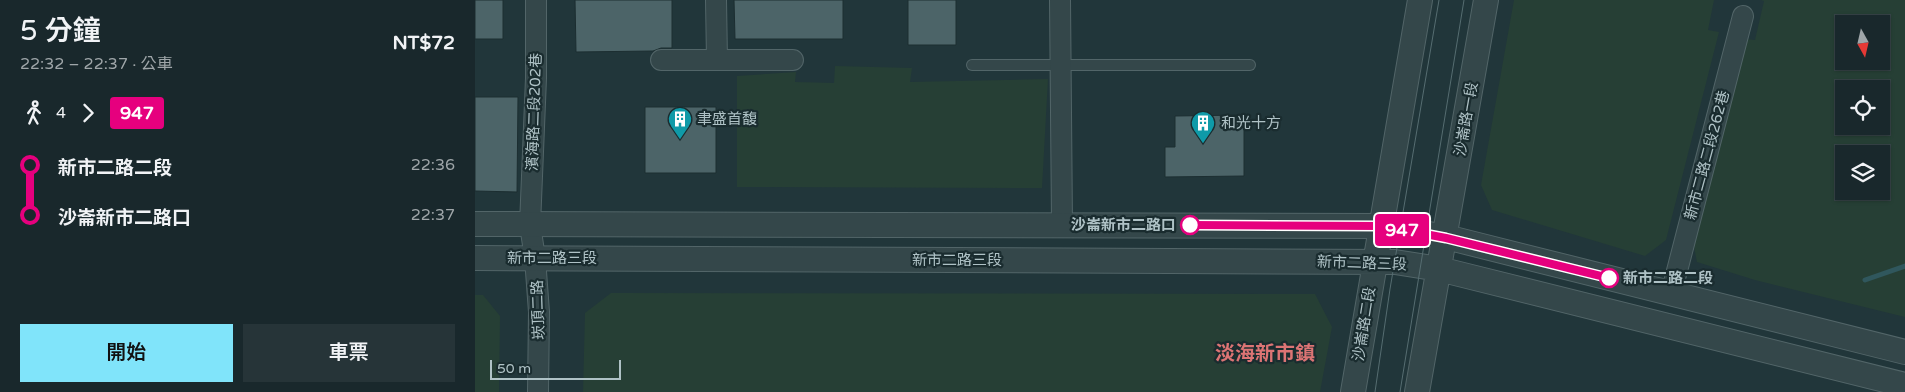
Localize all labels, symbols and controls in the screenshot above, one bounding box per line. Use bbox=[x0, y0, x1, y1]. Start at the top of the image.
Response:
text: 5 分鐘 bbox=[20, 14, 101, 48]
north arrow bbox=[1835, 15, 1890, 70]
map controls bbox=[1835, 15, 1890, 200]
text: NT$72 bbox=[393, 32, 455, 54]
street label: 濱海路二段202巷 bbox=[523, 53, 545, 171]
text: 22:32 – 22:37 · 公車 bbox=[20, 54, 172, 74]
street label: 沙崙路一段 bbox=[1451, 80, 1481, 158]
button: locate bbox=[1835, 80, 1890, 135]
street label: 新市二路二段262巷 bbox=[1681, 88, 1733, 222]
icon: walk bbox=[20, 99, 48, 127]
icon: forward bbox=[74, 99, 102, 127]
text: 947 bbox=[120, 102, 154, 124]
text: 4 bbox=[56, 103, 66, 123]
building icon: 聿盛首馥 bbox=[667, 106, 693, 140]
place label: 聿盛首馥 bbox=[697, 110, 757, 128]
building icon: 和光十方 bbox=[1190, 110, 1216, 144]
place label: 和光十方 bbox=[1221, 114, 1281, 132]
button: layers bbox=[1835, 145, 1890, 200]
text: 22:36 bbox=[411, 155, 455, 175]
text: 新市二路二段 bbox=[58, 157, 172, 179]
text: 22:37 bbox=[411, 205, 455, 225]
text: 沙崙新市二路口 bbox=[58, 207, 191, 229]
line badge: 947 bbox=[1373, 214, 1431, 246]
marker: 沙崙新市二路口 bbox=[1180, 215, 1200, 235]
place label: 沙崙新市二路口 bbox=[1071, 216, 1176, 234]
text: 947 bbox=[1385, 219, 1419, 241]
street label: 新市二路三段 bbox=[507, 249, 597, 267]
street label: 新市二路三段 bbox=[912, 251, 1002, 269]
street label: 新市二路三段 bbox=[1317, 252, 1407, 274]
marker: 新市二路二段 bbox=[1599, 268, 1619, 288]
place label: 新市二路二段 bbox=[1623, 269, 1713, 287]
street label: 崁頂二路 bbox=[528, 280, 548, 340]
street label: 沙崙路二段 bbox=[1349, 286, 1379, 362]
button: 開始 bbox=[20, 324, 233, 382]
button: 車票 bbox=[243, 324, 455, 382]
district label: 淡海新市鎮 bbox=[1215, 342, 1315, 366]
scale bar bbox=[490, 357, 621, 380]
text: 50 m bbox=[497, 360, 531, 377]

